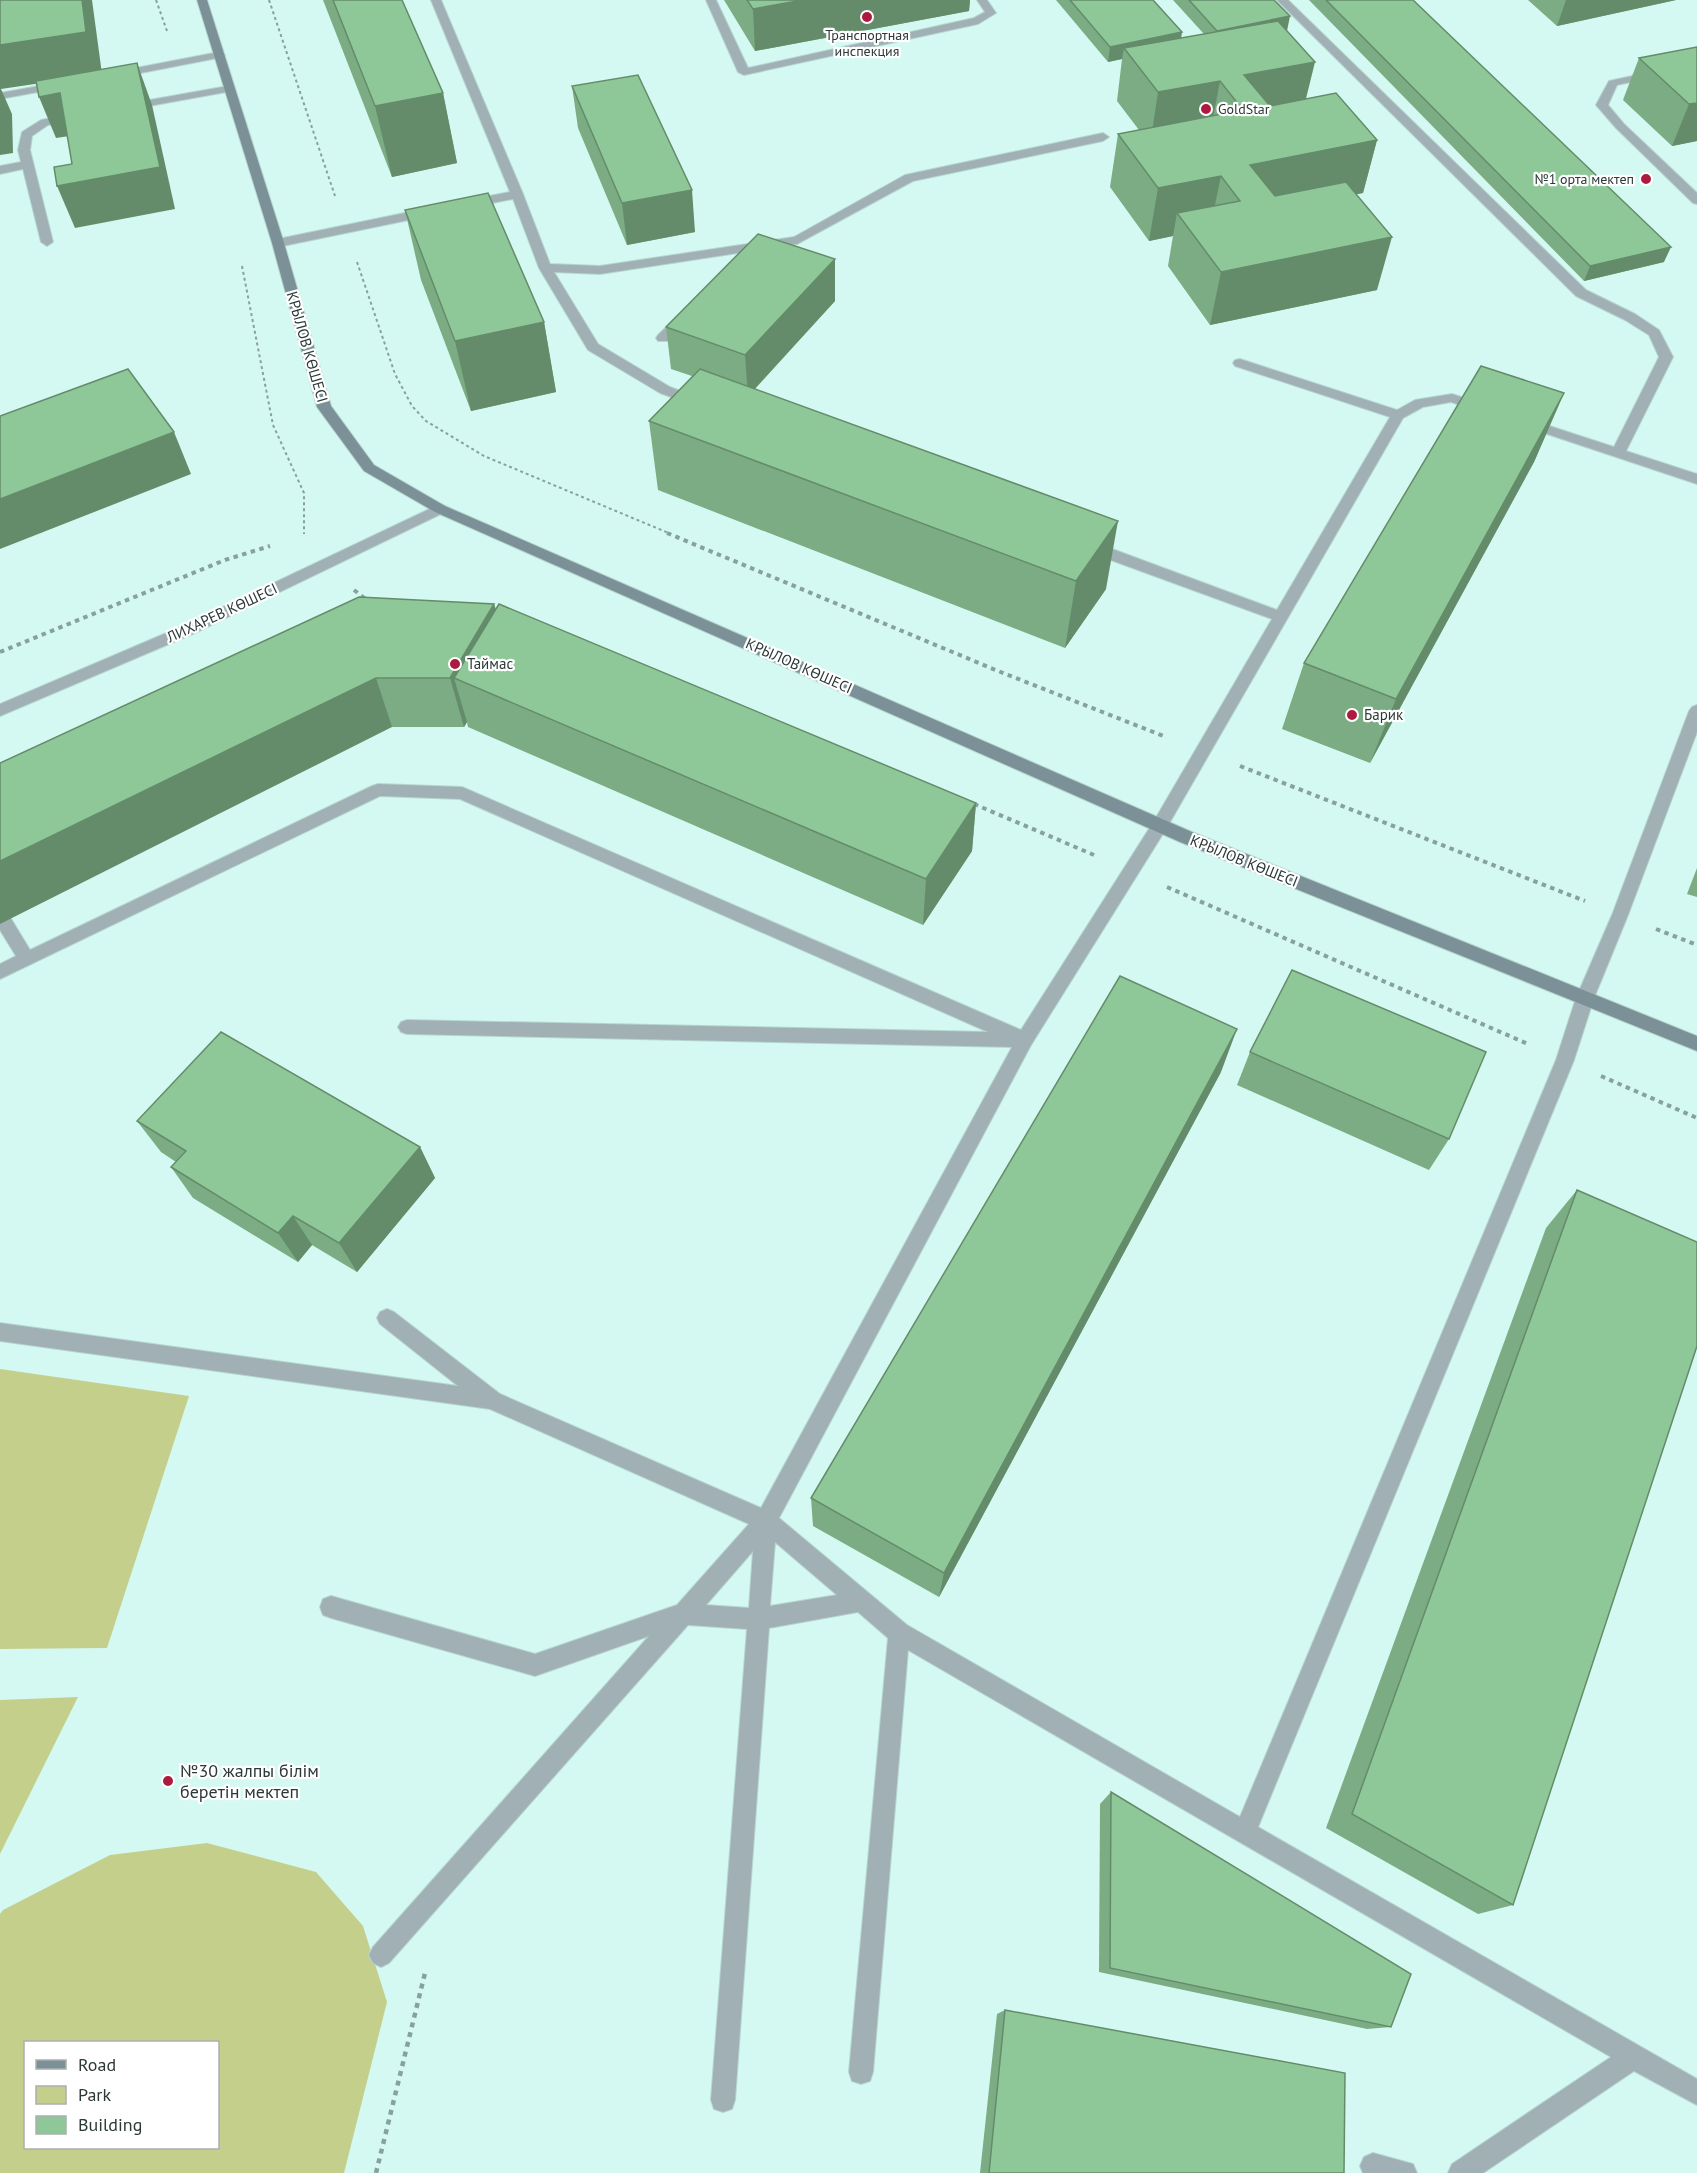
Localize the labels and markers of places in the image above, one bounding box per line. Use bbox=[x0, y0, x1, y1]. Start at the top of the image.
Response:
marker: Транспортная инспекция bbox=[860, 10, 874, 24]
place label: Транспортная инспекция bbox=[825, 26, 909, 60]
place label: GoldStar bbox=[1218, 100, 1270, 118]
marker: GoldStar bbox=[1199, 102, 1213, 116]
place label: №1 орта мектеп bbox=[1534, 170, 1634, 188]
marker: №1 орта мектеп bbox=[1639, 172, 1653, 186]
place label: Таймас bbox=[467, 654, 513, 673]
marker: Таймас bbox=[448, 657, 462, 671]
place label: Барик bbox=[1364, 705, 1404, 724]
marker: Барик bbox=[1345, 708, 1359, 722]
place label: №30 жалпы білім беретін мектеп bbox=[180, 1759, 319, 1803]
marker: №30 жалпы білім беретін мектеп bbox=[161, 1774, 175, 1788]

